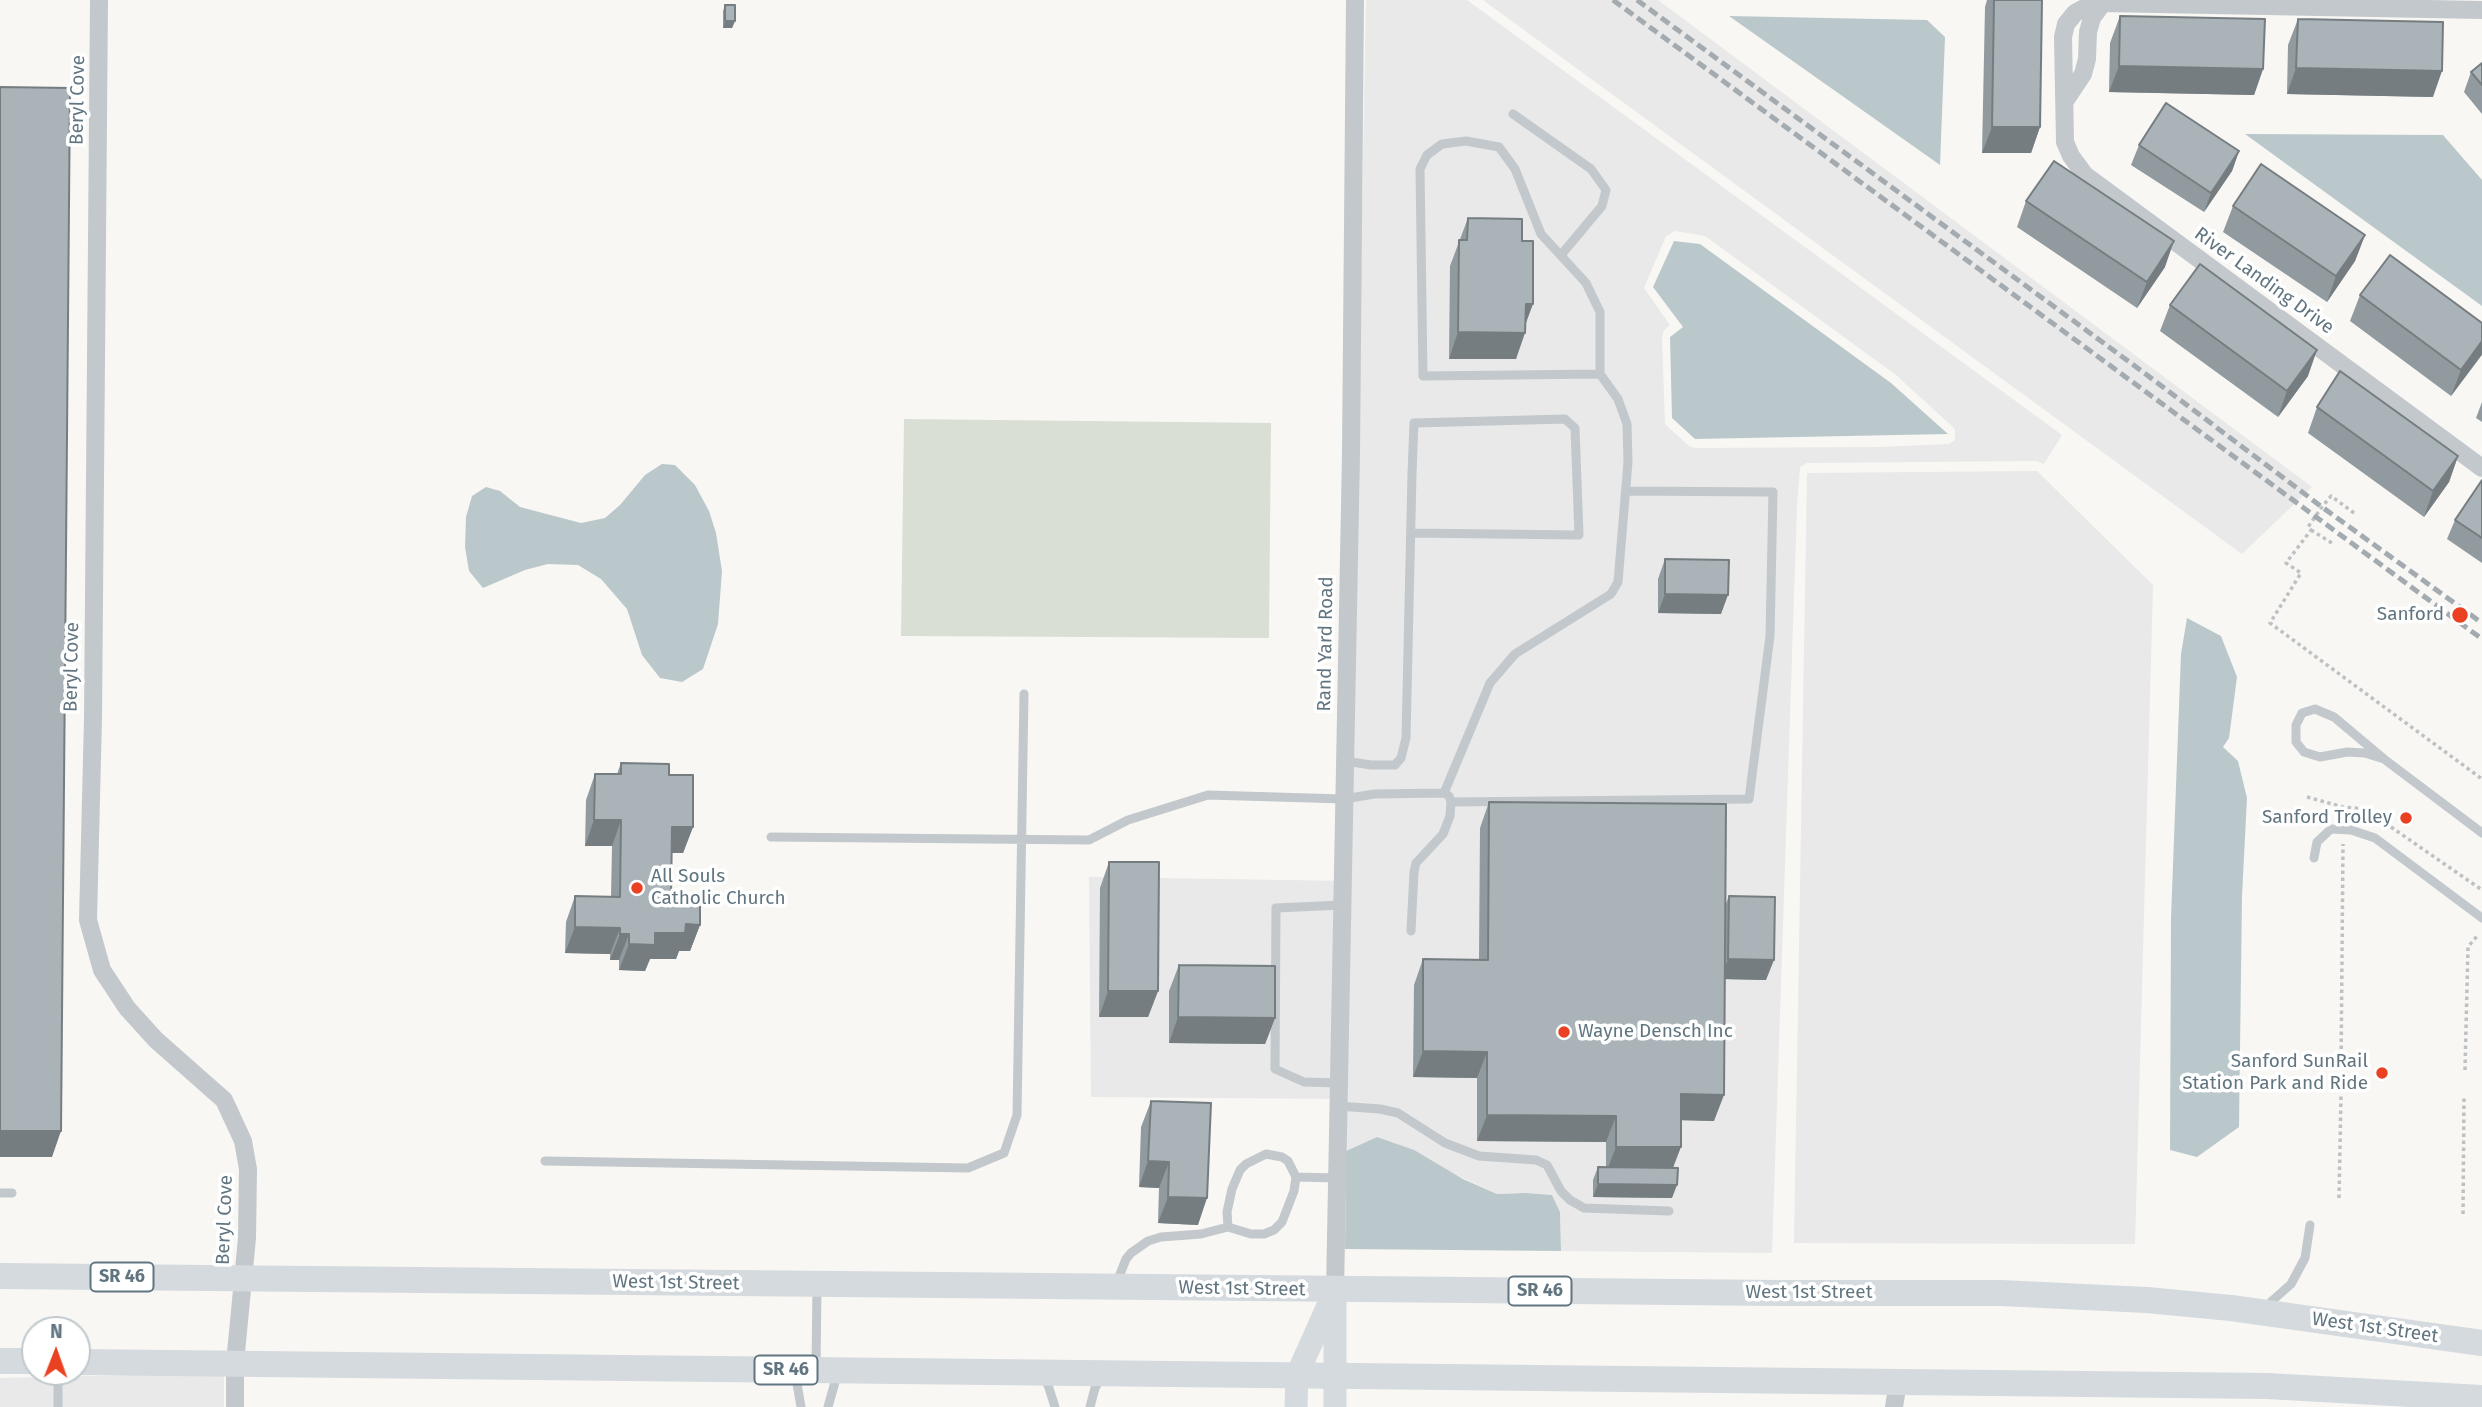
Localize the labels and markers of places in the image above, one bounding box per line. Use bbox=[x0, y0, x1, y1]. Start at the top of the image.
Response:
place label: Sanford bbox=[2377, 604, 2444, 626]
marker: Sanford bbox=[2450, 605, 2470, 625]
place label: Sanford Trolley bbox=[2262, 807, 2392, 829]
marker: Sanford Trolley bbox=[2398, 810, 2414, 826]
place label: All Souls Catholic Church bbox=[651, 866, 786, 910]
marker: All Souls Catholic Church bbox=[629, 880, 645, 896]
place label: Wayne Densch Inc bbox=[1578, 1021, 1733, 1043]
marker: Wayne Densch Inc bbox=[1556, 1024, 1572, 1040]
place label: Sanford SunRail Station Park and Ride bbox=[2182, 1051, 2368, 1095]
marker: Sanford SunRail Station Park and Ride bbox=[2374, 1065, 2390, 1081]

